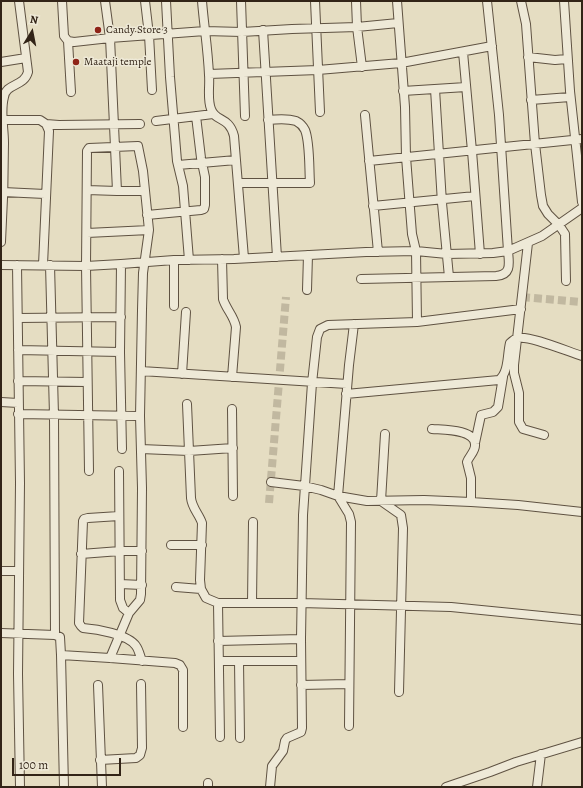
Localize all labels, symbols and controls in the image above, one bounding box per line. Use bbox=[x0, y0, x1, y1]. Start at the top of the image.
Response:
north arrow bbox=[12, 12, 52, 52]
text: N bbox=[29, 12, 39, 28]
place label: Candy Store 3 bbox=[106, 23, 168, 37]
marker: Candy Store 3 bbox=[93, 25, 103, 35]
place label: Maataji temple bbox=[84, 55, 151, 69]
marker: Maataji temple bbox=[71, 57, 81, 67]
scale bar bbox=[14, 750, 123, 776]
text: 100 m bbox=[19, 757, 48, 773]

